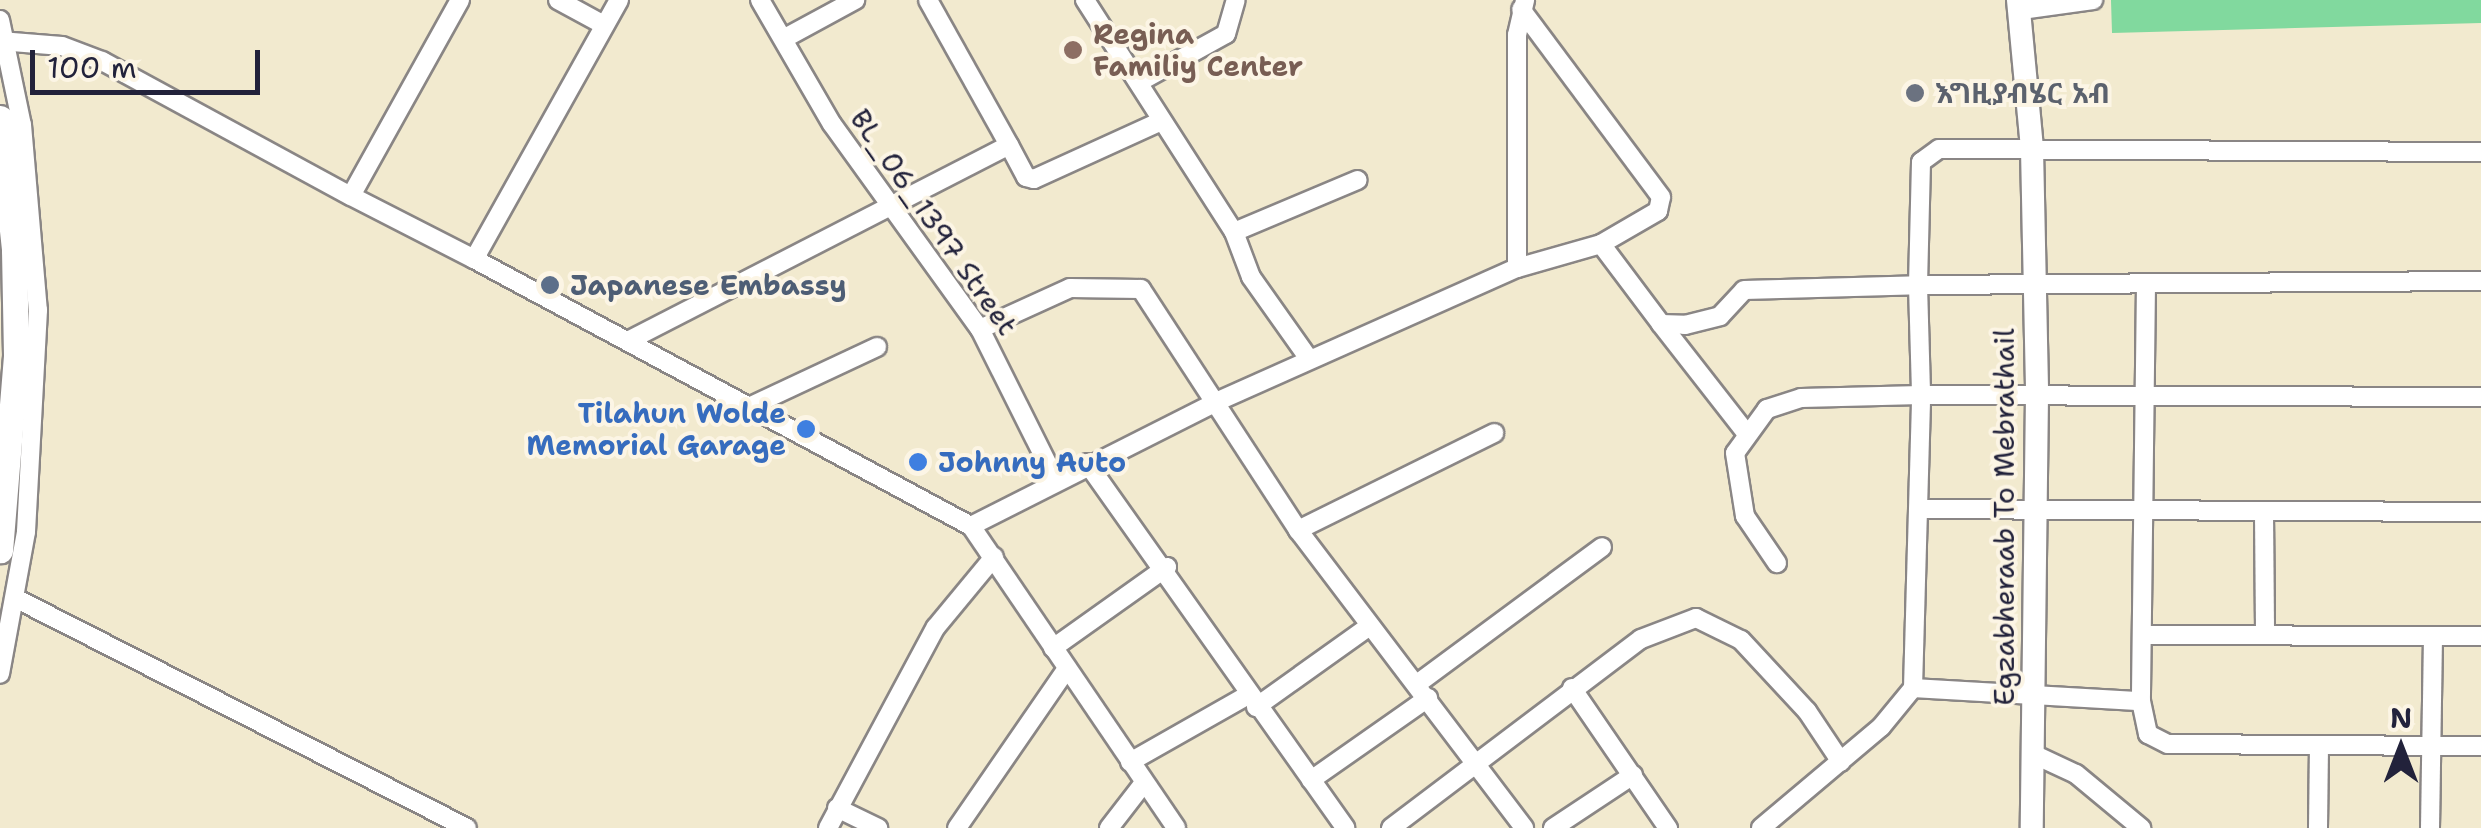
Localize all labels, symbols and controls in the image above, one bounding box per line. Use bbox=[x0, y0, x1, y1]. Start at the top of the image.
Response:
place label: Regina Familiy Center bbox=[1093, 17, 1303, 83]
scale bar bbox=[35, 30, 265, 92]
marker: Regina Familiy Center bbox=[1062, 39, 1084, 61]
text: 100 m bbox=[47, 47, 137, 88]
place label: እግዚያብሄር አብ bbox=[1935, 76, 2110, 110]
marker: እግዚያብሄር አብ bbox=[1904, 82, 1926, 104]
street label: BL_06_1397 Street bbox=[843, 103, 1025, 341]
place label: Japanese Embassy bbox=[570, 268, 847, 302]
marker: Japanese Embassy bbox=[539, 274, 561, 296]
street label: Egzabheraab To Mebrathail bbox=[1987, 328, 2021, 706]
place label: Tilahun Wolde Memorial Garage bbox=[527, 396, 786, 462]
marker: Tilahun Wolde Memorial Garage bbox=[795, 418, 817, 440]
place label: Johnny Auto bbox=[938, 445, 1126, 479]
marker: Johnny Auto bbox=[907, 451, 929, 473]
north arrow bbox=[2351, 698, 2451, 798]
text: N bbox=[2390, 699, 2412, 737]

